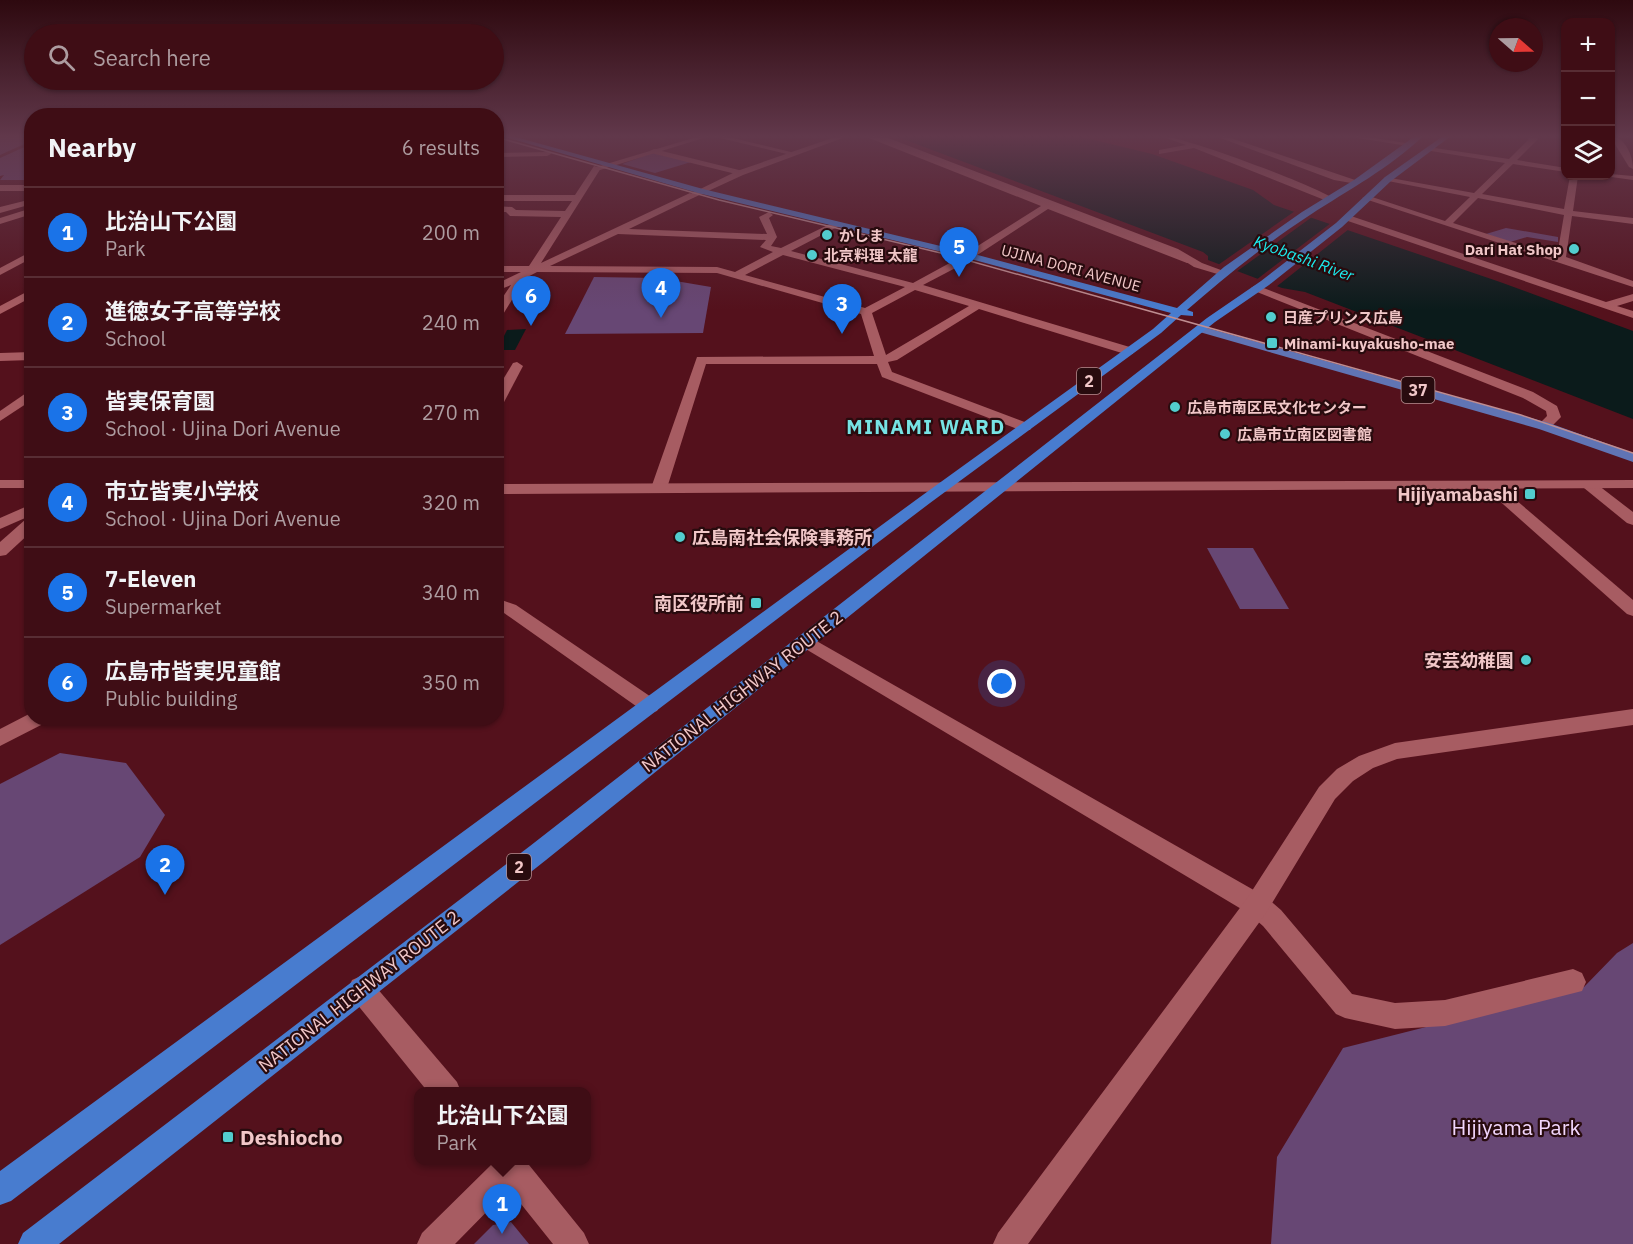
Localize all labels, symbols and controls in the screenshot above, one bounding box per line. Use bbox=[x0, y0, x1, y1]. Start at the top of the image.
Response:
north arrow bbox=[1489, 18, 1543, 72]
map controls bbox=[1561, 18, 1615, 180]
button: + bbox=[1561, 18, 1615, 72]
search box bbox=[24, 24, 504, 90]
icon: search bbox=[45, 41, 78, 74]
text: Search here bbox=[93, 43, 211, 72]
button: − bbox=[1561, 72, 1615, 126]
button: layers bbox=[1561, 126, 1615, 180]
text: Nearby bbox=[48, 130, 136, 164]
text: 6 results bbox=[402, 134, 480, 161]
text: 比治山下公園 bbox=[105, 206, 237, 235]
text: 1 bbox=[62, 219, 74, 246]
text: 200 m bbox=[422, 219, 480, 246]
place label: かしま bbox=[839, 226, 884, 245]
marker: かしま bbox=[820, 228, 834, 242]
pin: 5 bbox=[940, 228, 978, 277]
water label: Kyobashi River bbox=[1251, 231, 1358, 286]
text: Park bbox=[105, 235, 145, 262]
street label: UJINA DORI AVENUE bbox=[999, 240, 1143, 296]
place label: Dari Hat Shop bbox=[1465, 240, 1562, 259]
marker: Dari Hat Shop bbox=[1567, 242, 1581, 256]
place label: 北京料理 太龍 bbox=[824, 246, 918, 265]
marker: 北京料理 太龍 bbox=[805, 248, 819, 262]
pin: 4 bbox=[642, 268, 680, 318]
pin: 6 bbox=[512, 276, 550, 326]
pin: 3 bbox=[822, 284, 862, 334]
text: 進徳女子高等学校 bbox=[105, 296, 281, 325]
place label: 日産プリンス広島 bbox=[1283, 308, 1403, 327]
text: 2 bbox=[62, 309, 74, 336]
text: 240 m bbox=[422, 309, 480, 336]
marker: 日産プリンス広島 bbox=[1264, 310, 1278, 324]
text: School bbox=[105, 325, 166, 352]
place label: Minami-kuyakusho-mae bbox=[1284, 334, 1455, 353]
marker: Minami-kuyakusho-mae bbox=[1265, 336, 1279, 350]
road number: 2 bbox=[1077, 368, 1101, 394]
road number: 37 bbox=[1402, 377, 1434, 403]
text: 皆実保育園 bbox=[105, 386, 215, 415]
place label: 広島市南区民文化センター bbox=[1187, 398, 1367, 417]
text: 3 bbox=[62, 399, 74, 426]
text: 270 m bbox=[422, 399, 480, 426]
marker: 広島市南区民文化センター bbox=[1168, 400, 1182, 414]
district label: MINAMI WARD bbox=[846, 413, 1006, 440]
text: School · Ujina Dori Avenue bbox=[105, 415, 341, 442]
place label: 広島市立南区図書館 bbox=[1237, 425, 1372, 444]
marker: 広島市立南区図書館 bbox=[1218, 427, 1232, 441]
text: 市立皆実小学校 bbox=[105, 476, 259, 505]
place label: Hijiyamabashi bbox=[1397, 483, 1518, 506]
marker: Hijiyamabashi bbox=[1523, 487, 1537, 501]
text: 4 bbox=[62, 489, 74, 516]
text: 320 m bbox=[422, 489, 480, 516]
text: School · Ujina Dori Avenue bbox=[105, 505, 341, 532]
place label: 広島南社会保険事務所 bbox=[692, 526, 872, 549]
marker: 広島南社会保険事務所 bbox=[673, 530, 687, 544]
text: 7-Eleven bbox=[105, 564, 196, 593]
text: 5 bbox=[62, 579, 74, 606]
text: 340 m bbox=[422, 579, 480, 606]
place label: 南区役所前 bbox=[654, 592, 744, 615]
text: Supermarket bbox=[105, 593, 222, 620]
marker: 南区役所前 bbox=[749, 596, 763, 610]
street label: NATIONAL HIGHWAY ROUTE 2 bbox=[637, 605, 847, 777]
place label: 安芸幼稚園 bbox=[1424, 649, 1514, 672]
marker: 安芸幼稚園 bbox=[1519, 653, 1533, 667]
text: 広島市皆実児童館 bbox=[105, 656, 281, 685]
text: 6 bbox=[62, 669, 74, 696]
text: 350 m bbox=[422, 669, 480, 696]
your location bbox=[987, 669, 1016, 698]
text: Public building bbox=[105, 685, 237, 712]
pin: 2 bbox=[146, 846, 184, 895]
road number: 2 bbox=[507, 854, 531, 880]
street label: NATIONAL HIGHWAY ROUTE 2 bbox=[254, 905, 464, 1077]
popup bbox=[414, 1087, 591, 1165]
text: 比治山下公園 bbox=[436, 1100, 569, 1129]
park label: Hijiyama Park bbox=[1451, 1113, 1581, 1141]
place label: Deshiocho bbox=[240, 1123, 343, 1151]
text: Park bbox=[436, 1129, 477, 1156]
marker: Deshiocho bbox=[221, 1130, 235, 1144]
pin: 1 bbox=[482, 1184, 522, 1234]

